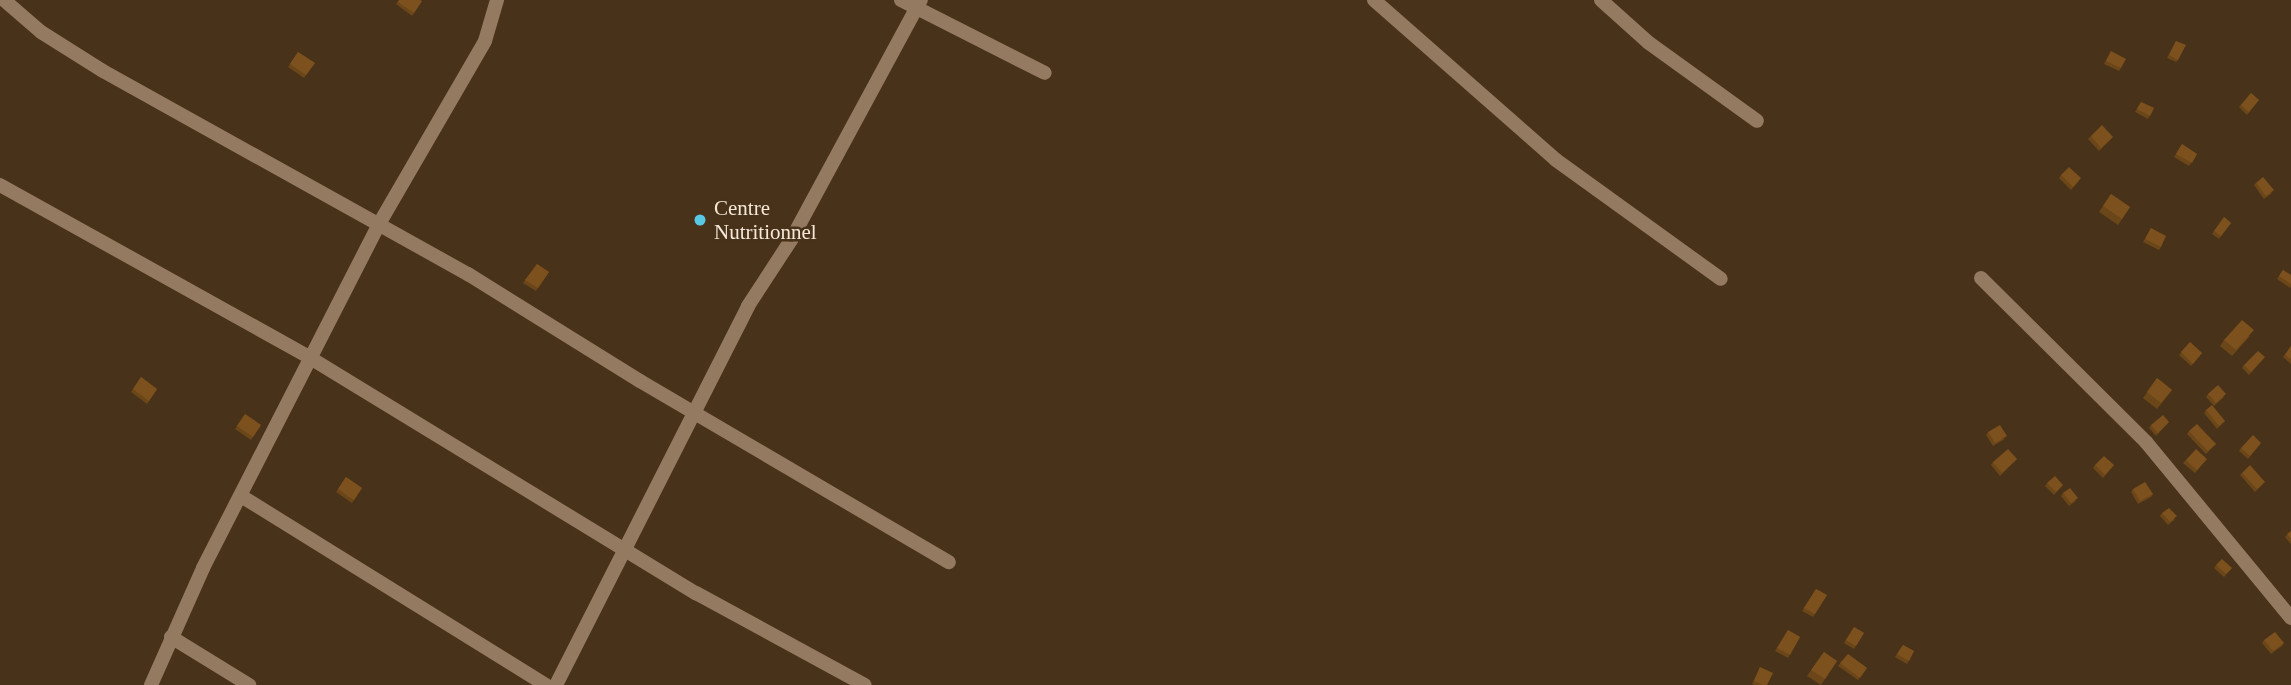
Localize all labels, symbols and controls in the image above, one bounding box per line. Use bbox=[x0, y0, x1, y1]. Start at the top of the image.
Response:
place label: Centre Nutritionnel bbox=[714, 195, 817, 245]
marker: Centre Nutritionnel bbox=[692, 212, 708, 228]

